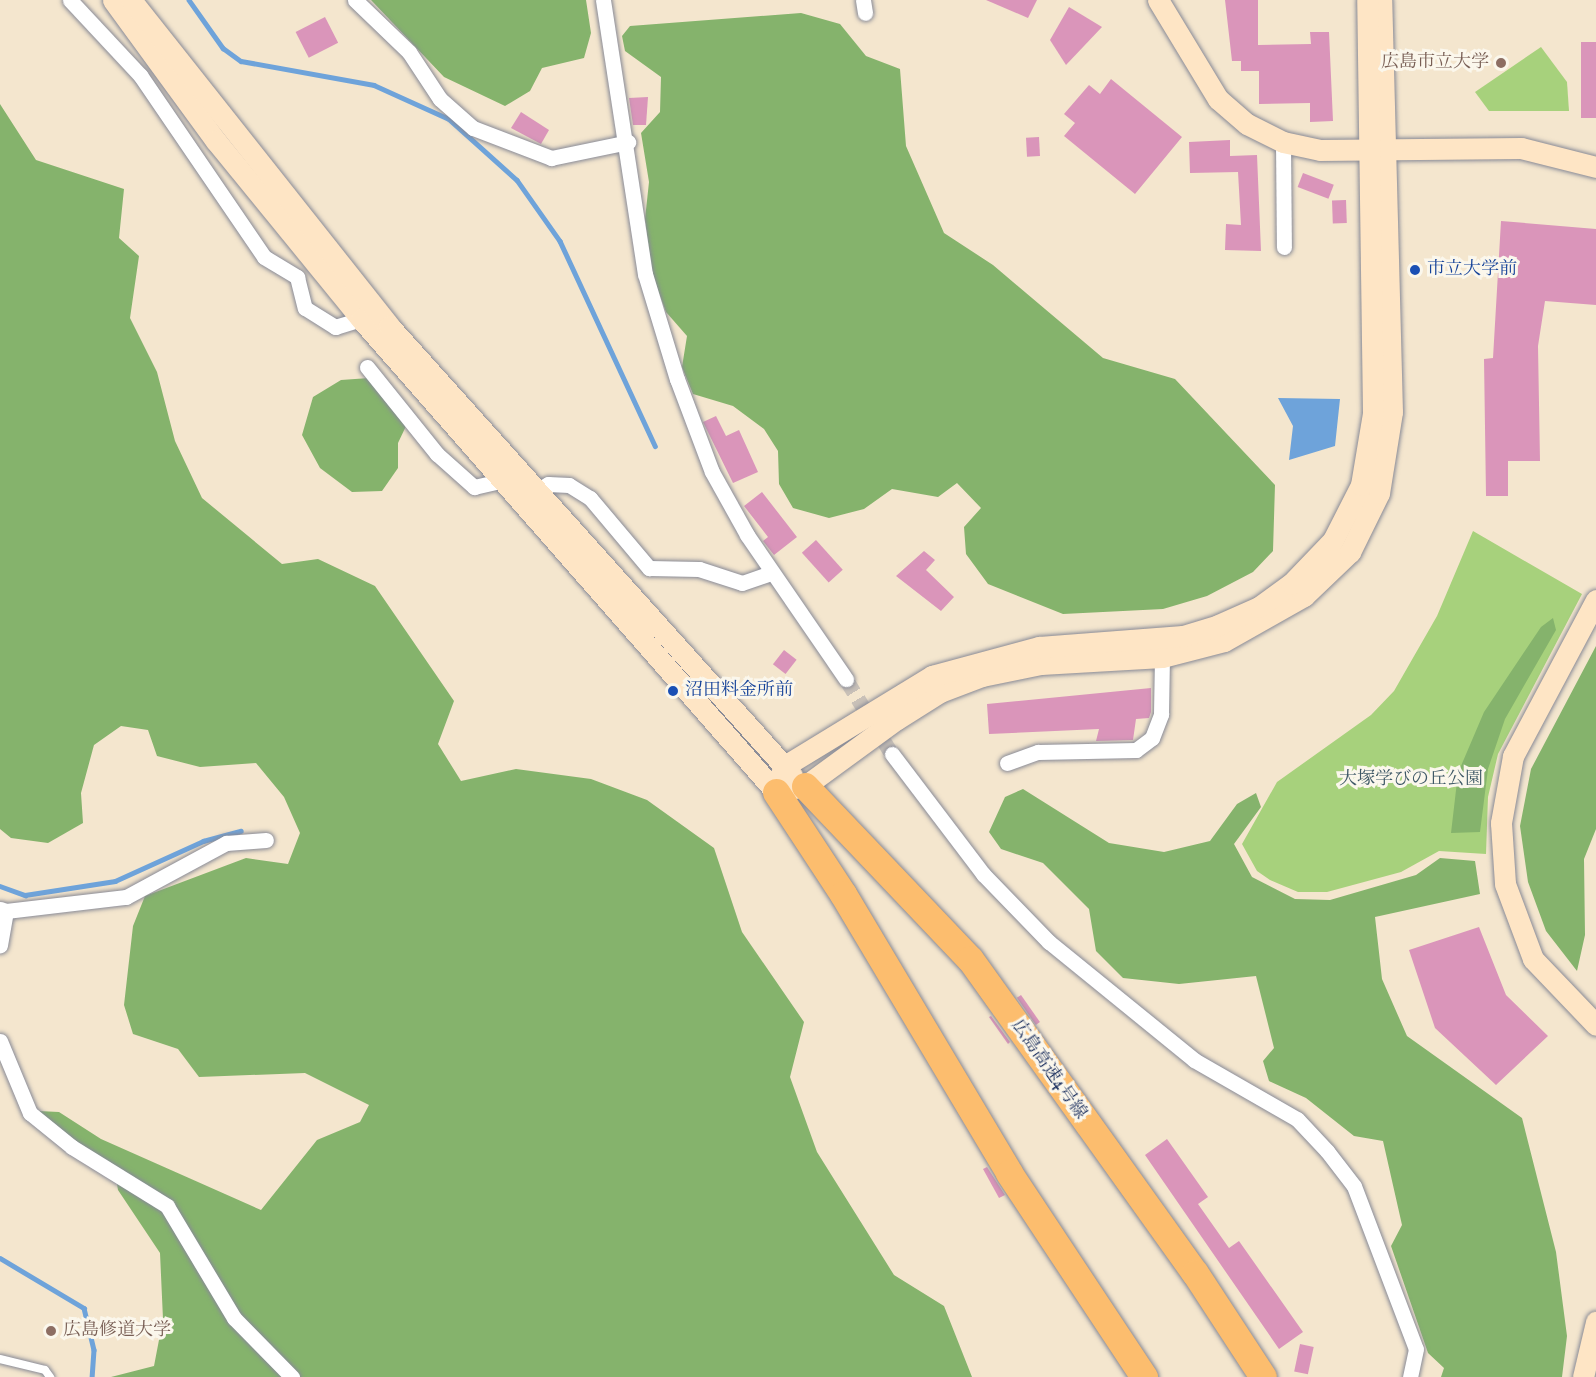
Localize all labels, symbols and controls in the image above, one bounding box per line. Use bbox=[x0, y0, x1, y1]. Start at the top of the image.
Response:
place label: 広島市立大学 bbox=[1381, 52, 1489, 74]
marker: 広島市立大学 bbox=[1494, 56, 1508, 70]
place label: 市立大学前 bbox=[1427, 259, 1517, 281]
marker: 市立大学前 bbox=[1408, 263, 1422, 277]
place label: 沼田料金所前 bbox=[685, 680, 793, 702]
marker: 沼田料金所前 bbox=[666, 684, 680, 698]
park label: 大塚学びの丘公園 bbox=[1339, 769, 1483, 791]
street label: 広島高速4号線 bbox=[1006, 1016, 1090, 1124]
place label: 広島修道大学 bbox=[63, 1320, 171, 1342]
marker: 広島修道大学 bbox=[44, 1324, 58, 1338]

